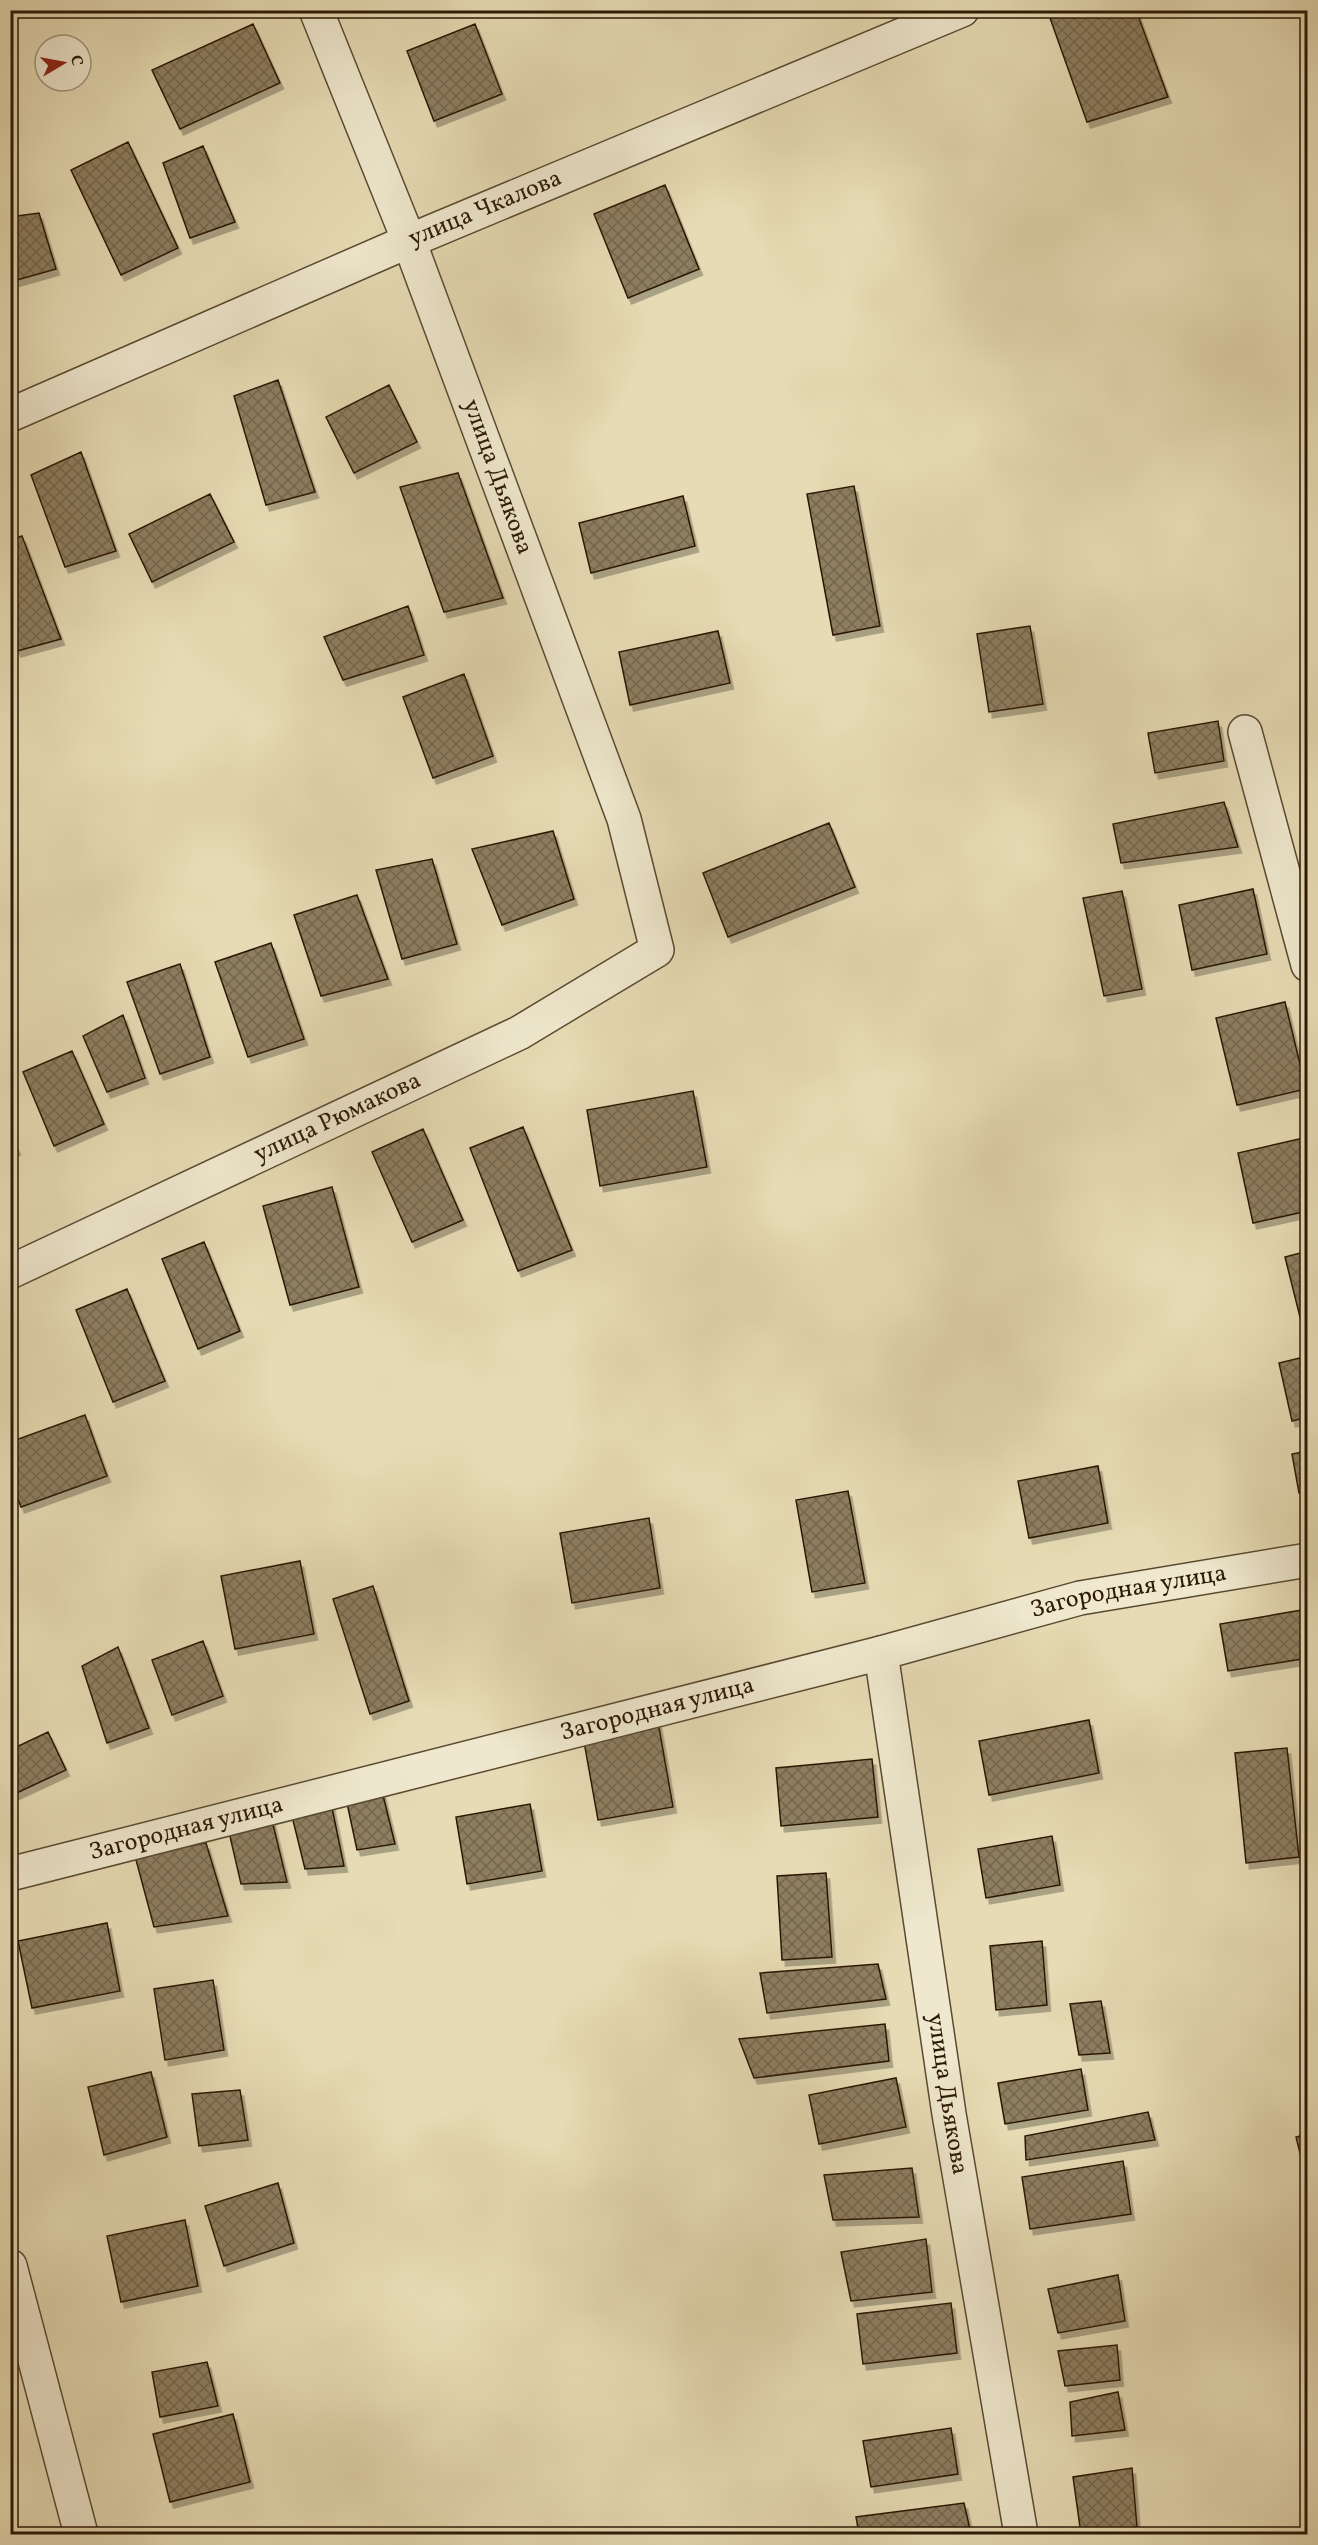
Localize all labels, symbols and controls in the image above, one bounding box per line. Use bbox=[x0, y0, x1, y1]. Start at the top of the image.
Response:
north arrow bbox=[33, 33, 93, 93]
text: С bbox=[64, 54, 88, 68]
street label: улица Чкалова bbox=[403, 162, 567, 256]
street label: улица Дьякова bbox=[453, 395, 541, 559]
street label: улица Рюмакова bbox=[248, 1064, 427, 1172]
street label: Загородная улица bbox=[1027, 1557, 1229, 1628]
street label: Загородная улица bbox=[557, 1669, 758, 1751]
street label: Загородная улица bbox=[86, 1788, 287, 1870]
street label: улица Дьякова bbox=[917, 2011, 976, 2178]

